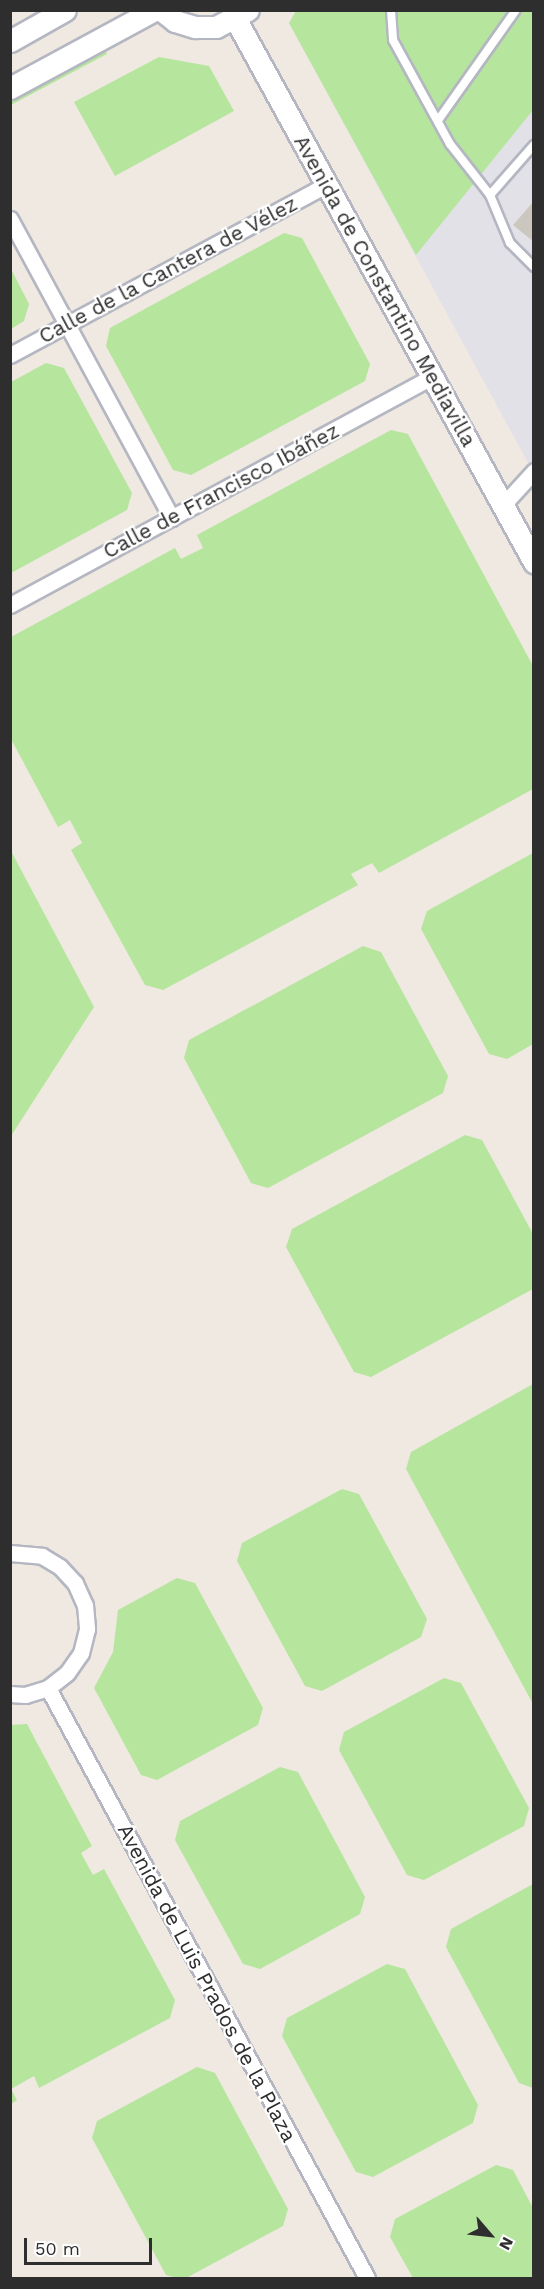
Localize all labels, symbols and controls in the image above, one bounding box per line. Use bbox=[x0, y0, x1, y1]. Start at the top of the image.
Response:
street label: Avenida de Constantino Mediavilla bbox=[289, 131, 481, 451]
street label: Calle de la Cantera de Vélez bbox=[34, 191, 302, 349]
street label: Calle de Francisco Ibáñez bbox=[99, 418, 343, 564]
street label: Avenida de Luis Prados de la Plaza bbox=[112, 1819, 302, 2147]
north arrow bbox=[460, 2205, 520, 2265]
scale bar bbox=[27, 2226, 154, 2264]
text: N bbox=[495, 2234, 518, 2253]
text: 50 m bbox=[35, 2238, 80, 2259]

